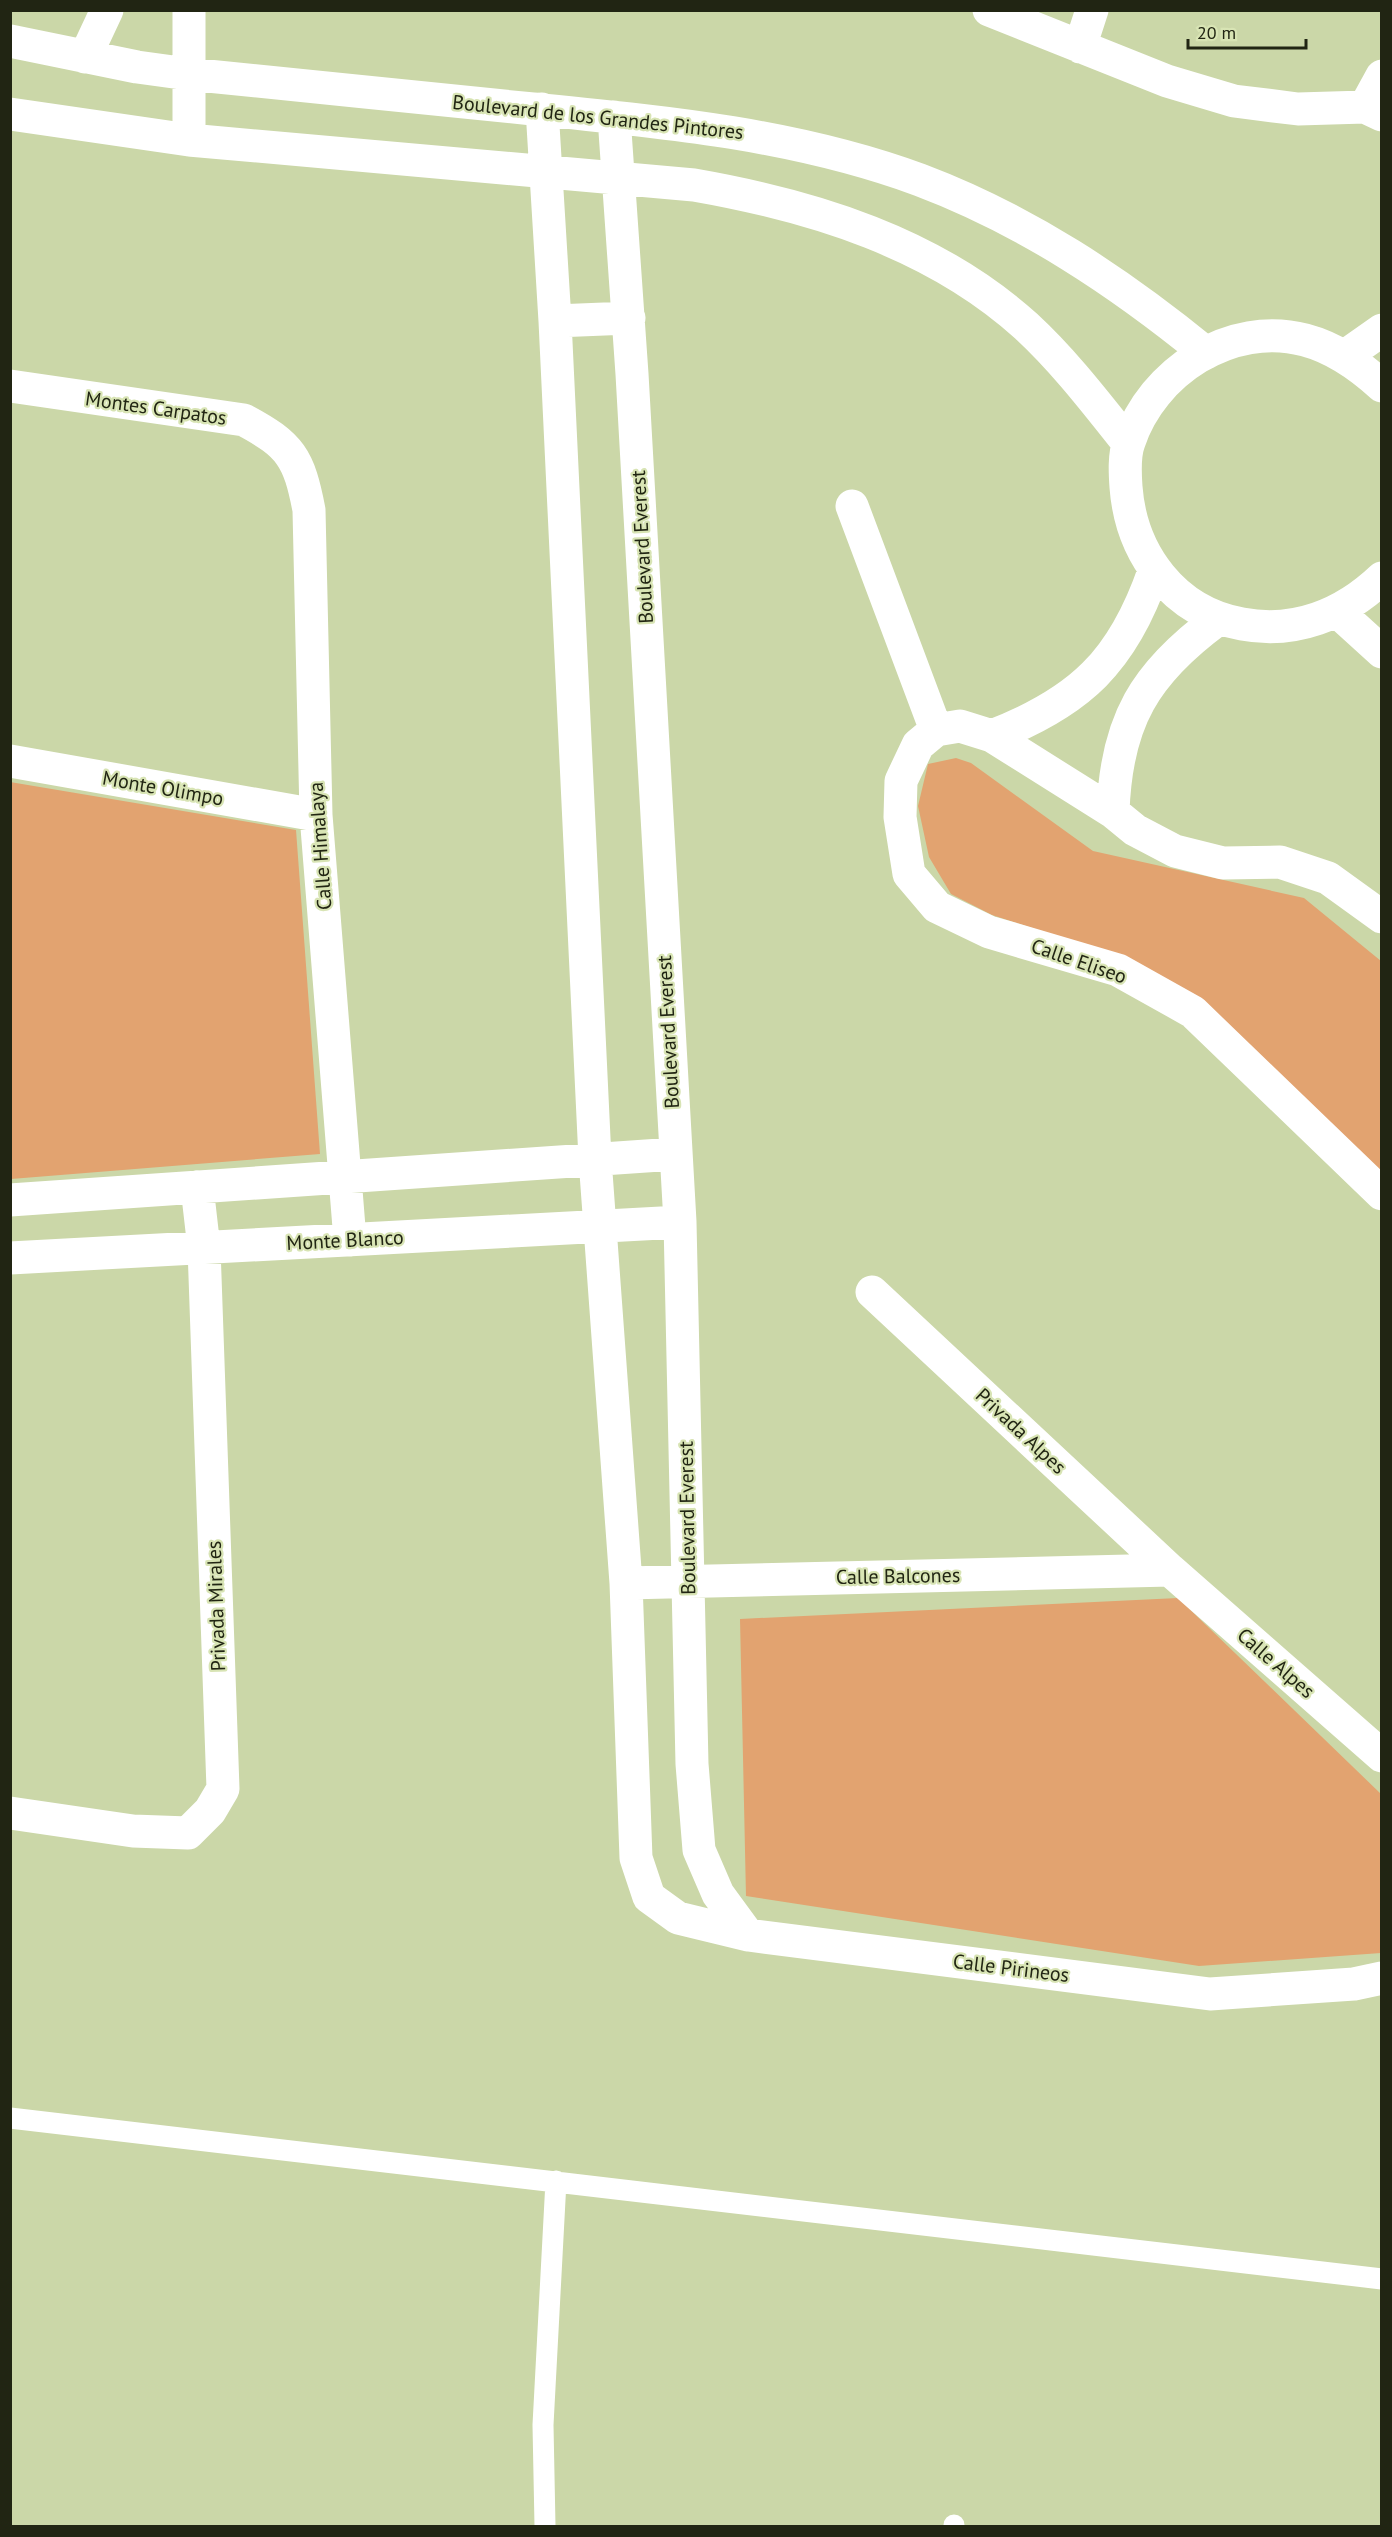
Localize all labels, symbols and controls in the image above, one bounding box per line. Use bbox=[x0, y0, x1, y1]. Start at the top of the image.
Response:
scale bar bbox=[1188, 12, 1306, 50]
text: 20 m bbox=[1197, 21, 1236, 44]
street label: Boulevard de los Grandes Pintores bbox=[451, 89, 745, 145]
street label: Montes Carpatos bbox=[84, 385, 228, 431]
street label: Boulevard Everest bbox=[625, 469, 659, 624]
street label: Monte Olimpo bbox=[101, 765, 225, 811]
street label: Calle Himalaya bbox=[303, 781, 337, 911]
street label: Calle Eliseo bbox=[1028, 933, 1130, 989]
street label: Boulevard Everest bbox=[651, 954, 685, 1109]
street label: Monte Blanco bbox=[286, 1224, 404, 1256]
street label: Privada Alpes bbox=[970, 1382, 1072, 1480]
street label: Boulevard Everest bbox=[673, 1441, 701, 1595]
street label: Privada Mirales bbox=[201, 1540, 231, 1672]
street label: Calle Balcones bbox=[836, 1562, 960, 1590]
street label: Calle Alpes bbox=[1232, 1622, 1320, 1704]
street label: Calle Pirineos bbox=[951, 1948, 1071, 1988]

